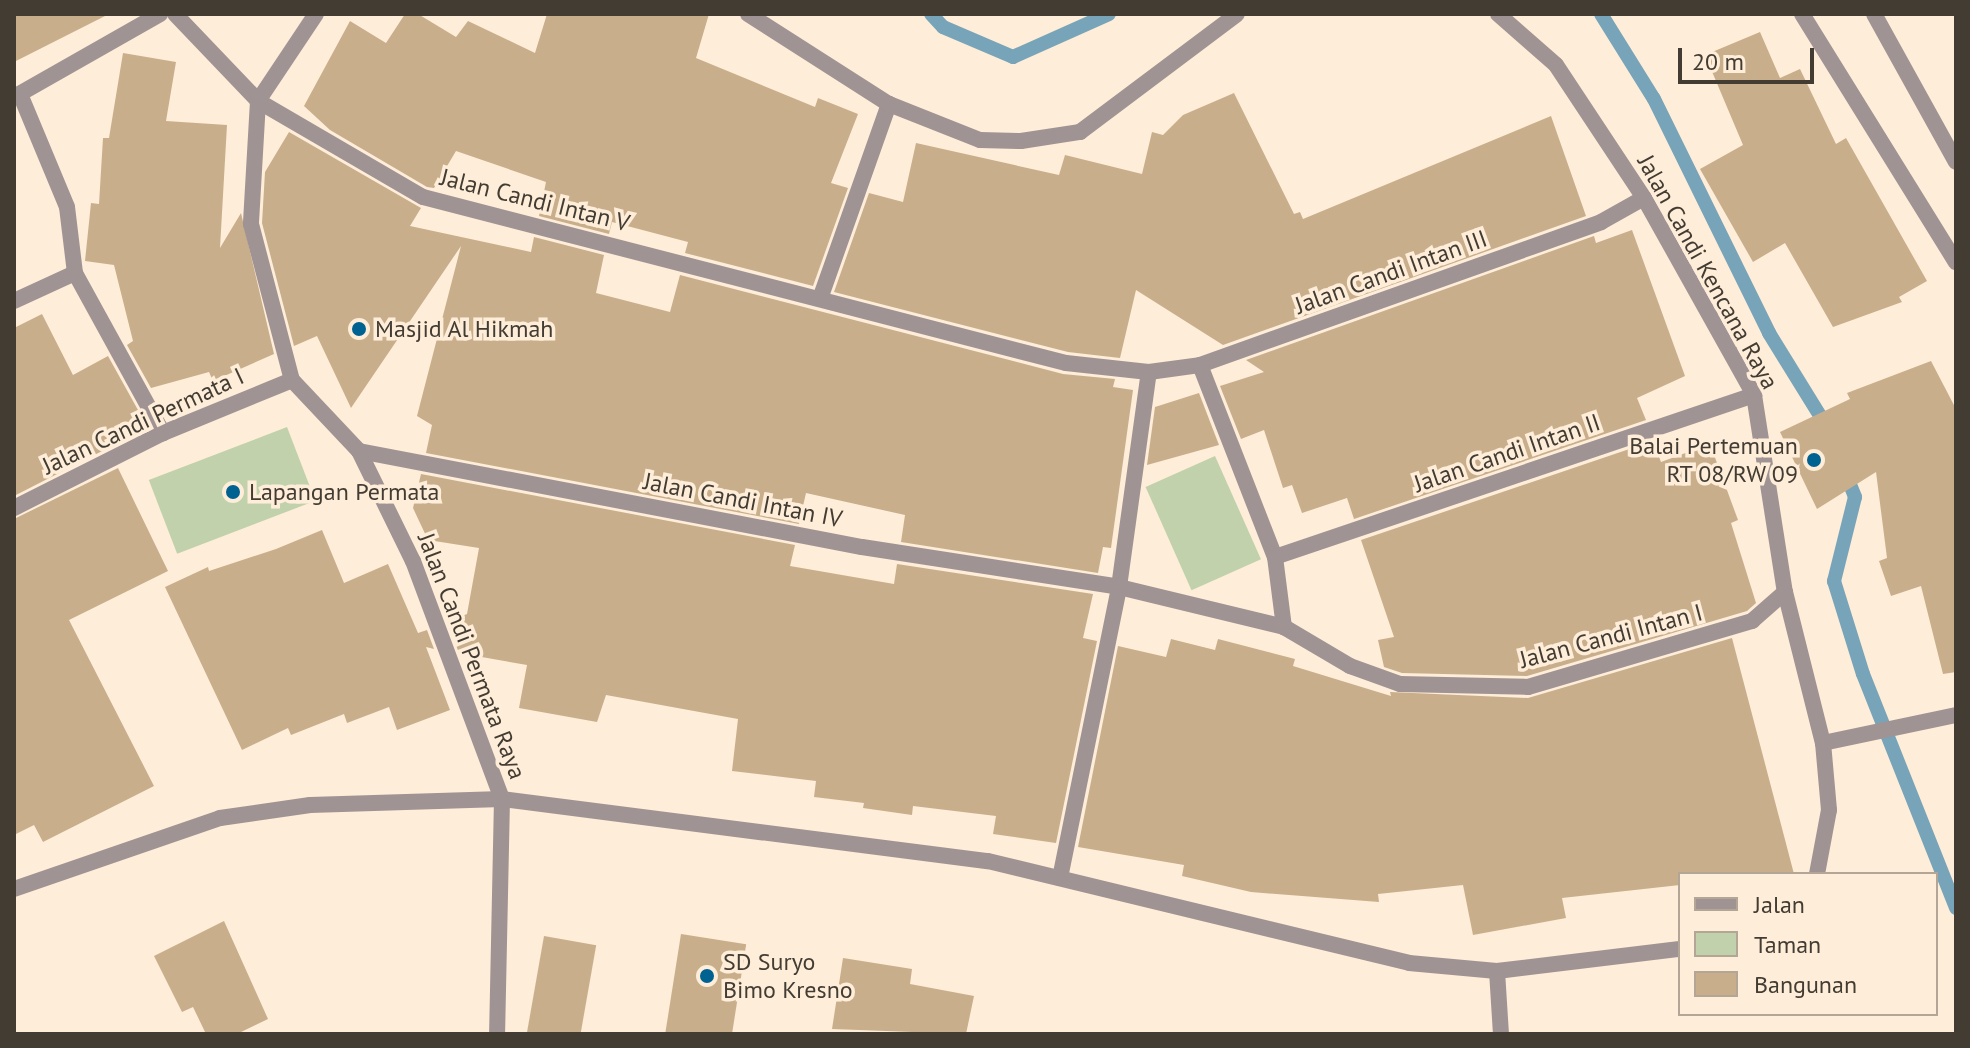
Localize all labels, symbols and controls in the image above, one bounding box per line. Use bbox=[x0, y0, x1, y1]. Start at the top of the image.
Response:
scale bar bbox=[1682, 32, 1818, 82]
text: 20 m bbox=[1692, 46, 1744, 77]
street label: Jalan Candi Kencana Raya bbox=[1632, 150, 1784, 394]
street label: Jalan Candi Intan V bbox=[437, 162, 633, 238]
street label: Jalan Candi Intan III bbox=[1291, 224, 1491, 320]
place label: Masjid Al Hikmah bbox=[375, 315, 554, 343]
marker: Masjid Al Hikmah bbox=[350, 320, 368, 338]
street label: Jalan Candi Permata I bbox=[38, 362, 248, 480]
street label: Jalan Candi Intan II bbox=[1410, 408, 1604, 498]
place label: Balai Pertemuan RT 08/RW 09 bbox=[1629, 432, 1798, 488]
marker: Balai Pertemuan RT 08/RW 09 bbox=[1805, 451, 1823, 469]
street label: Jalan Candi Intan IV bbox=[641, 467, 845, 533]
place label: Lapangan Permata bbox=[249, 478, 440, 506]
marker: Lapangan Permata bbox=[224, 483, 242, 501]
street label: Jalan Candi Permata Raya bbox=[412, 529, 532, 783]
street label: Jalan Candi Intan I bbox=[1516, 598, 1706, 674]
legend bbox=[1678, 872, 1938, 1016]
text: Jalan bbox=[1754, 889, 1805, 920]
text: Taman bbox=[1754, 929, 1821, 960]
place label: SD Suryo Bimo Kresno bbox=[723, 948, 853, 1004]
marker: SD Suryo Bimo Kresno bbox=[698, 967, 716, 985]
text: Bangunan bbox=[1754, 969, 1857, 1000]

